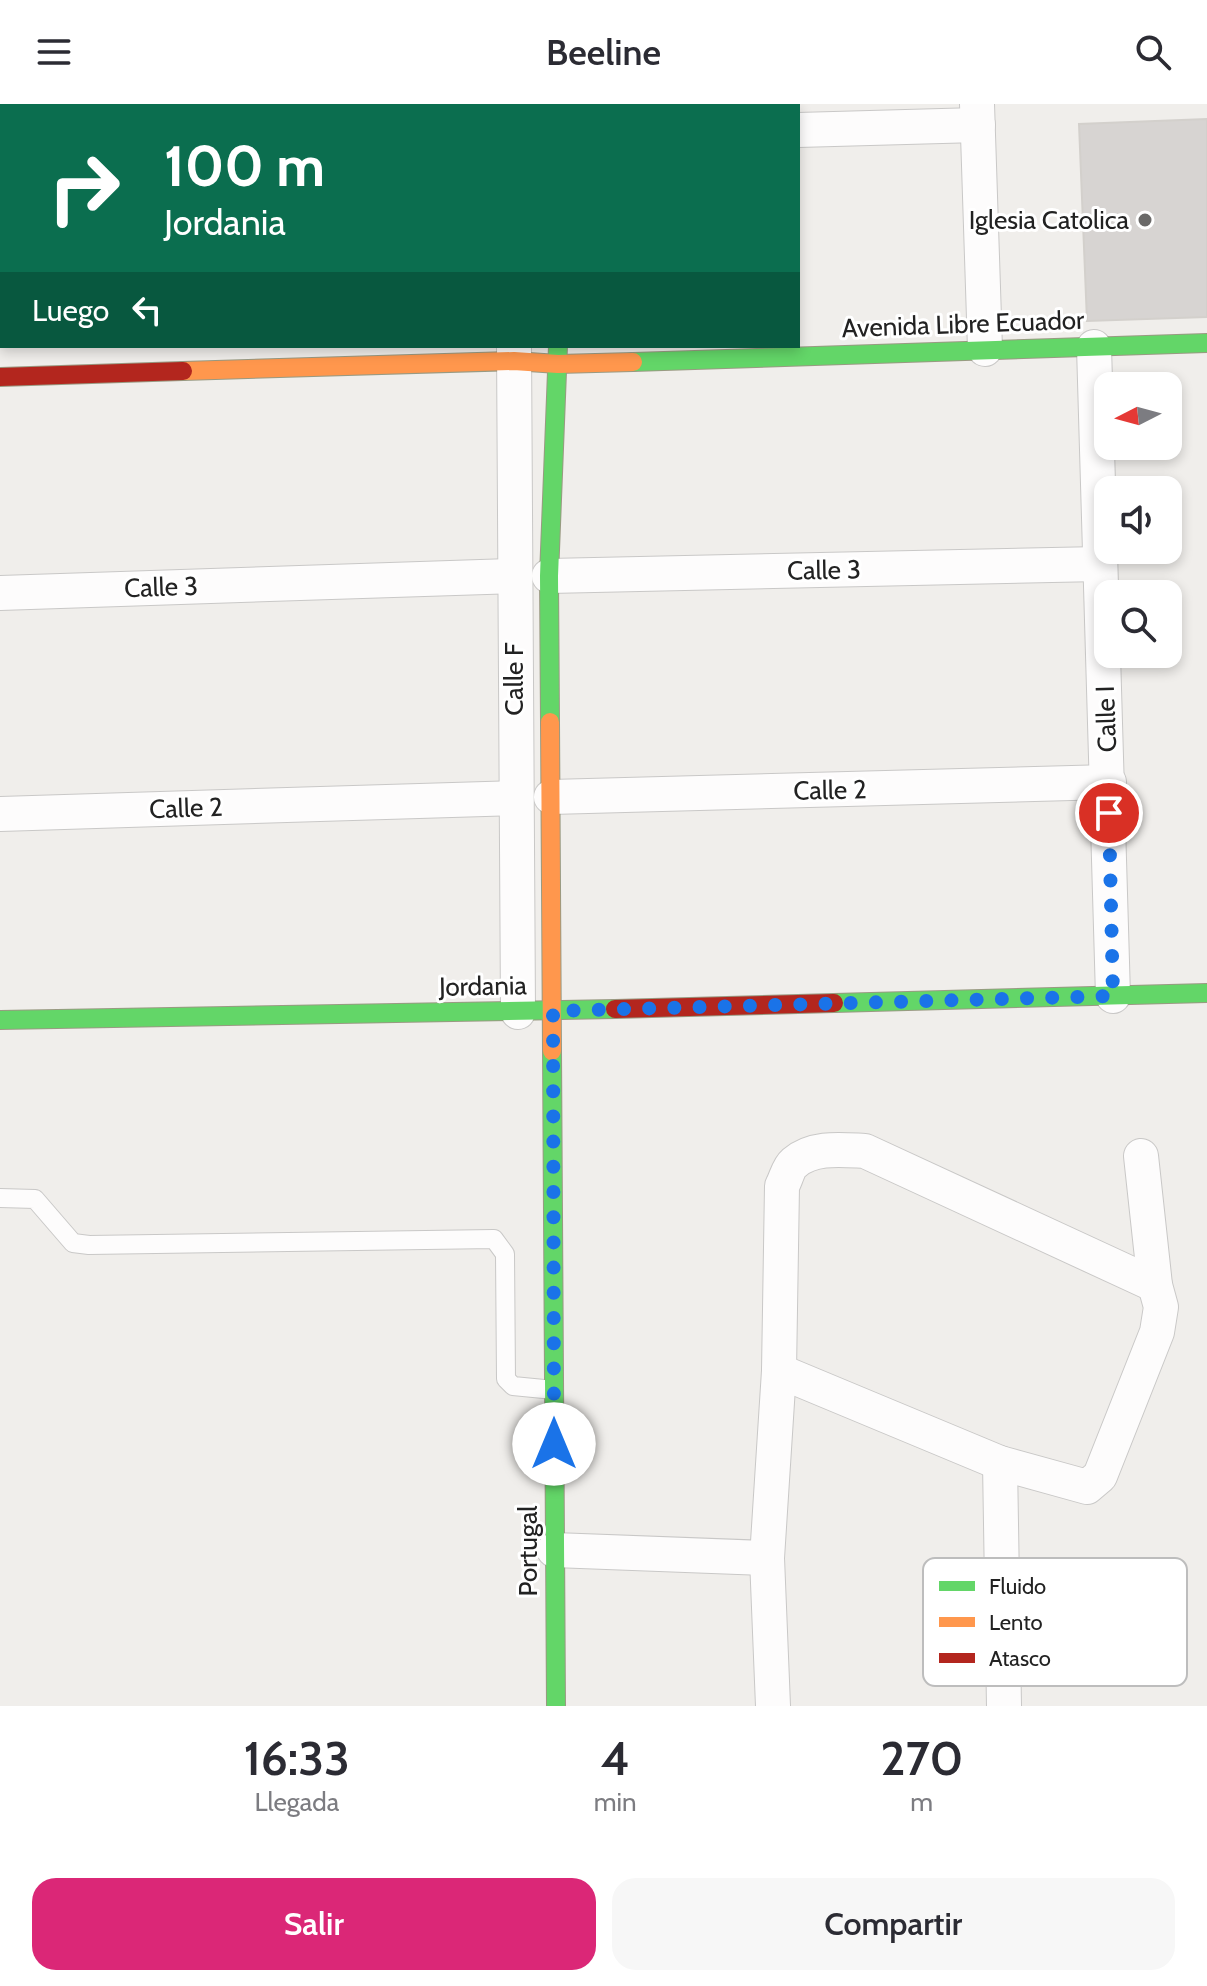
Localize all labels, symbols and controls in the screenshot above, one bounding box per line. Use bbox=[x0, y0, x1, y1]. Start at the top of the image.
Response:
icon: menu bbox=[32, 30, 76, 74]
text: Beeline bbox=[546, 30, 661, 74]
icon: search bbox=[1131, 30, 1175, 74]
text: 100 m bbox=[164, 132, 325, 200]
icon: right bbox=[32, 136, 136, 240]
text: Jordania bbox=[164, 200, 286, 244]
place label: Iglesia Catolica bbox=[969, 204, 1130, 236]
marker: Iglesia Catolica bbox=[1136, 211, 1154, 229]
icon: left bbox=[125, 288, 169, 332]
text: Luego bbox=[32, 292, 109, 329]
street label: Avenida Libre Ecuador bbox=[841, 304, 1086, 344]
north arrow bbox=[1094, 372, 1182, 460]
map controls bbox=[1094, 372, 1182, 668]
button: sound bbox=[1094, 476, 1182, 564]
street label: Calle 3 bbox=[787, 553, 861, 587]
street label: Calle 3 bbox=[124, 570, 198, 604]
button: search bbox=[1094, 580, 1182, 668]
street label: Calle F bbox=[498, 642, 530, 716]
street label: Calle I bbox=[1089, 685, 1123, 753]
street label: Calle 2 bbox=[793, 773, 867, 807]
pin bbox=[1075, 779, 1143, 847]
street label: Calle 2 bbox=[149, 791, 223, 825]
icon: arrive bbox=[1087, 791, 1131, 835]
street label: Jordania bbox=[438, 969, 528, 1003]
position arrow bbox=[512, 1402, 596, 1486]
street label: Portugal bbox=[512, 1505, 544, 1597]
legend bbox=[923, 1558, 1187, 1686]
text: Fluido bbox=[989, 1573, 1046, 1600]
text: Lento bbox=[989, 1609, 1043, 1636]
text: Atasco bbox=[989, 1645, 1051, 1672]
text: 16:33 bbox=[244, 1729, 350, 1787]
text: 4 bbox=[601, 1729, 630, 1787]
text: 270 bbox=[880, 1729, 963, 1787]
text: Llegada bbox=[255, 1786, 339, 1818]
text: min bbox=[594, 1786, 637, 1818]
text: m bbox=[910, 1786, 933, 1818]
button: Salir bbox=[32, 1878, 596, 1970]
button: Compartir bbox=[612, 1878, 1175, 1970]

